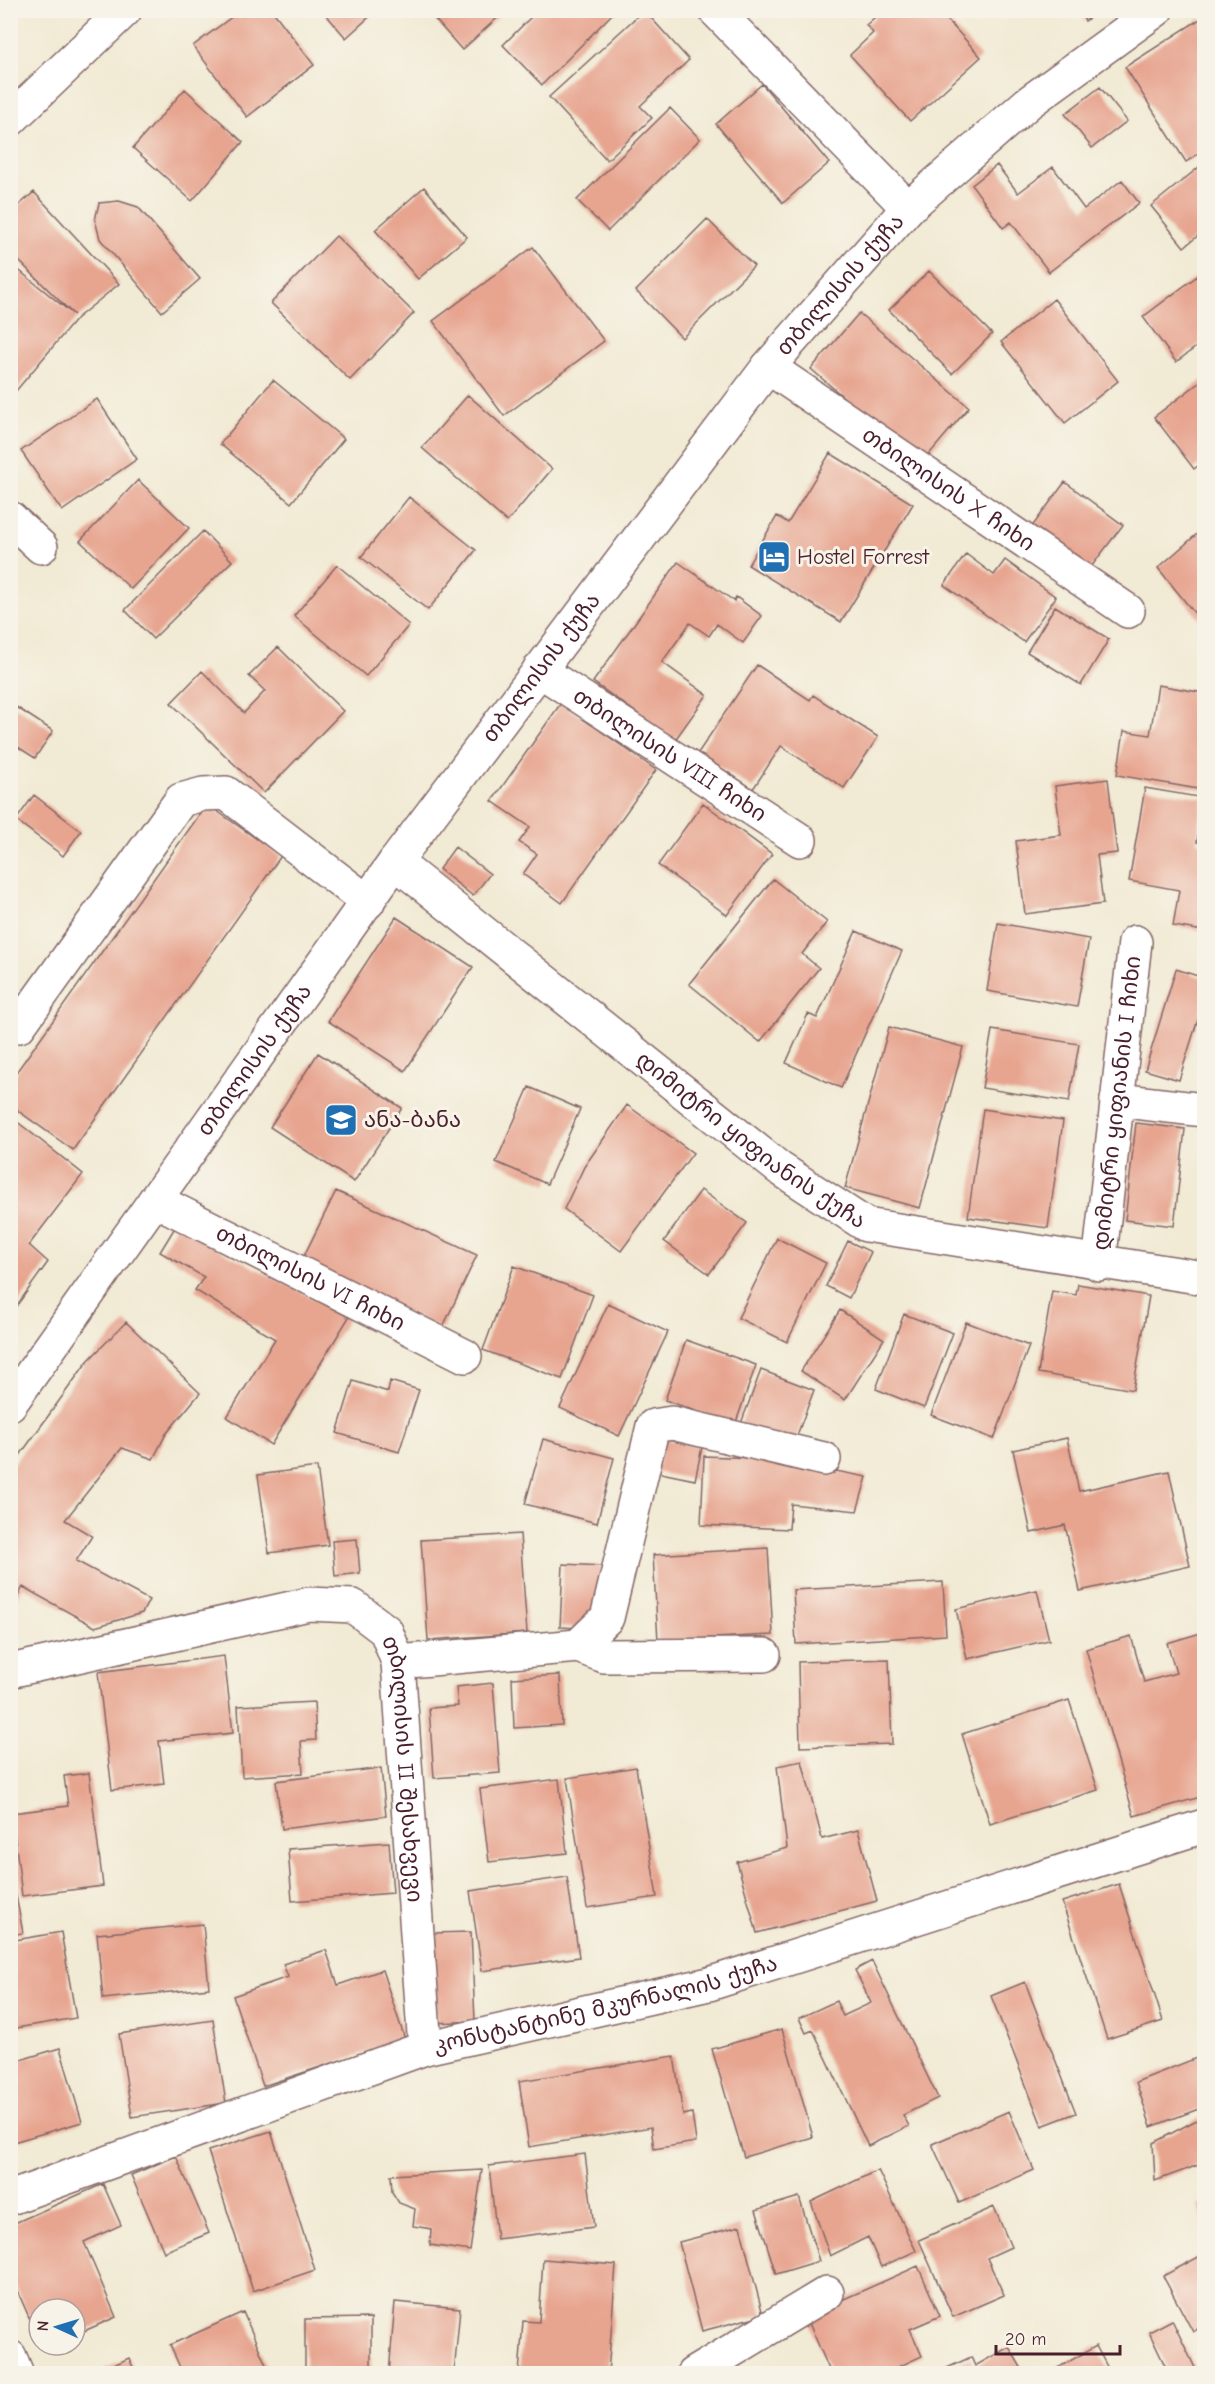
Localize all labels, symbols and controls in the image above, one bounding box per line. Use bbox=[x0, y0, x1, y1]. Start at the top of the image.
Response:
street label: თბილისის ქუჩა bbox=[771, 209, 910, 361]
street label: თბილისის X ჩიხი bbox=[857, 422, 1040, 557]
hotel icon: Hostel Forrest bbox=[756, 539, 792, 575]
place label: Hostel Forrest bbox=[797, 544, 930, 570]
street label: თბილისის ქუჩა bbox=[477, 588, 606, 747]
street label: თბილისის VIII ჩიხი bbox=[568, 683, 771, 828]
street label: დიმიტრი ყიფიანის I ჩიხი bbox=[1088, 954, 1146, 1252]
street label: თბილისის ქუჩა bbox=[192, 979, 317, 1141]
street label: დიმიტრი ყიფიანის ქუჩა bbox=[631, 1046, 871, 1234]
school or university icon: ანა-ბანა bbox=[323, 1102, 359, 1138]
place label: ანა-ბანა bbox=[364, 1107, 461, 1133]
street label: თბილისის VI ჩიხი bbox=[212, 1220, 409, 1337]
street label: თბილისის II შესახვევი bbox=[376, 1632, 428, 1903]
street label: კონსტანტინე მკურნალის ქუჩა bbox=[431, 1950, 781, 2059]
north arrow bbox=[27, 2297, 87, 2357]
scale bar bbox=[996, 2318, 1120, 2356]
text: N bbox=[34, 2320, 52, 2332]
text: 20 m bbox=[1005, 2329, 1046, 2350]

